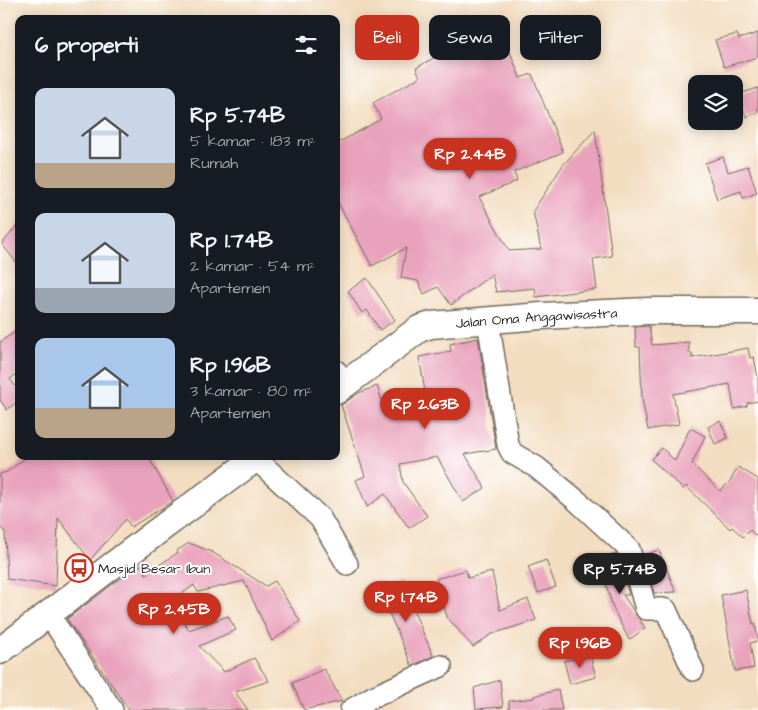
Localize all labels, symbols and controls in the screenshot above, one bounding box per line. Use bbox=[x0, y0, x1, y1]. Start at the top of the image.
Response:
chip: Beli bbox=[355, 15, 419, 60]
chip: Sewa bbox=[429, 15, 510, 60]
chip: Filter bbox=[520, 15, 601, 60]
text: 6 properti bbox=[35, 31, 138, 60]
icon: filters bbox=[292, 31, 320, 59]
map controls bbox=[688, 75, 743, 130]
button: layers bbox=[688, 75, 743, 130]
text: Rp 5.74B bbox=[190, 101, 285, 130]
icon: home bbox=[75, 108, 135, 168]
text: 5 kamar · 183 m² bbox=[190, 130, 316, 152]
pin: Rp 2.44B bbox=[418, 138, 522, 180]
text: Rp 2.44B bbox=[434, 143, 506, 165]
text: Rumah bbox=[190, 152, 238, 174]
text: Rp 1.74B bbox=[190, 226, 273, 255]
icon: home bbox=[75, 233, 135, 293]
text: 2 kamar · 54 m² bbox=[190, 255, 315, 277]
text: Apartemen bbox=[190, 277, 270, 299]
street label: Jalan Oma Anggawisastra bbox=[455, 303, 618, 334]
text: Rp 1.96B bbox=[190, 351, 271, 380]
icon: home bbox=[75, 358, 135, 418]
text: 3 kamar · 80 m² bbox=[190, 380, 312, 402]
pin: Rp 2.63B bbox=[373, 388, 477, 430]
text: Rp 2.63B bbox=[391, 393, 459, 415]
text: Apartemen bbox=[190, 402, 270, 424]
pin: Rp 5.74B bbox=[568, 552, 672, 595]
bus stop icon: Masjid Besar Ibun bbox=[64, 553, 94, 583]
text: Rp 5.74B bbox=[584, 558, 656, 580]
place label: Masjid Besar Ibun bbox=[98, 559, 210, 579]
pin: Rp 1.74B bbox=[354, 580, 458, 623]
text: Rp 1.74B bbox=[374, 586, 438, 608]
pin: Rp 2.45B bbox=[122, 592, 226, 635]
text: Rp 2.45B bbox=[138, 598, 210, 620]
pin: Rp 1.96B bbox=[528, 626, 632, 669]
text: Rp 1.96B bbox=[549, 632, 611, 654]

